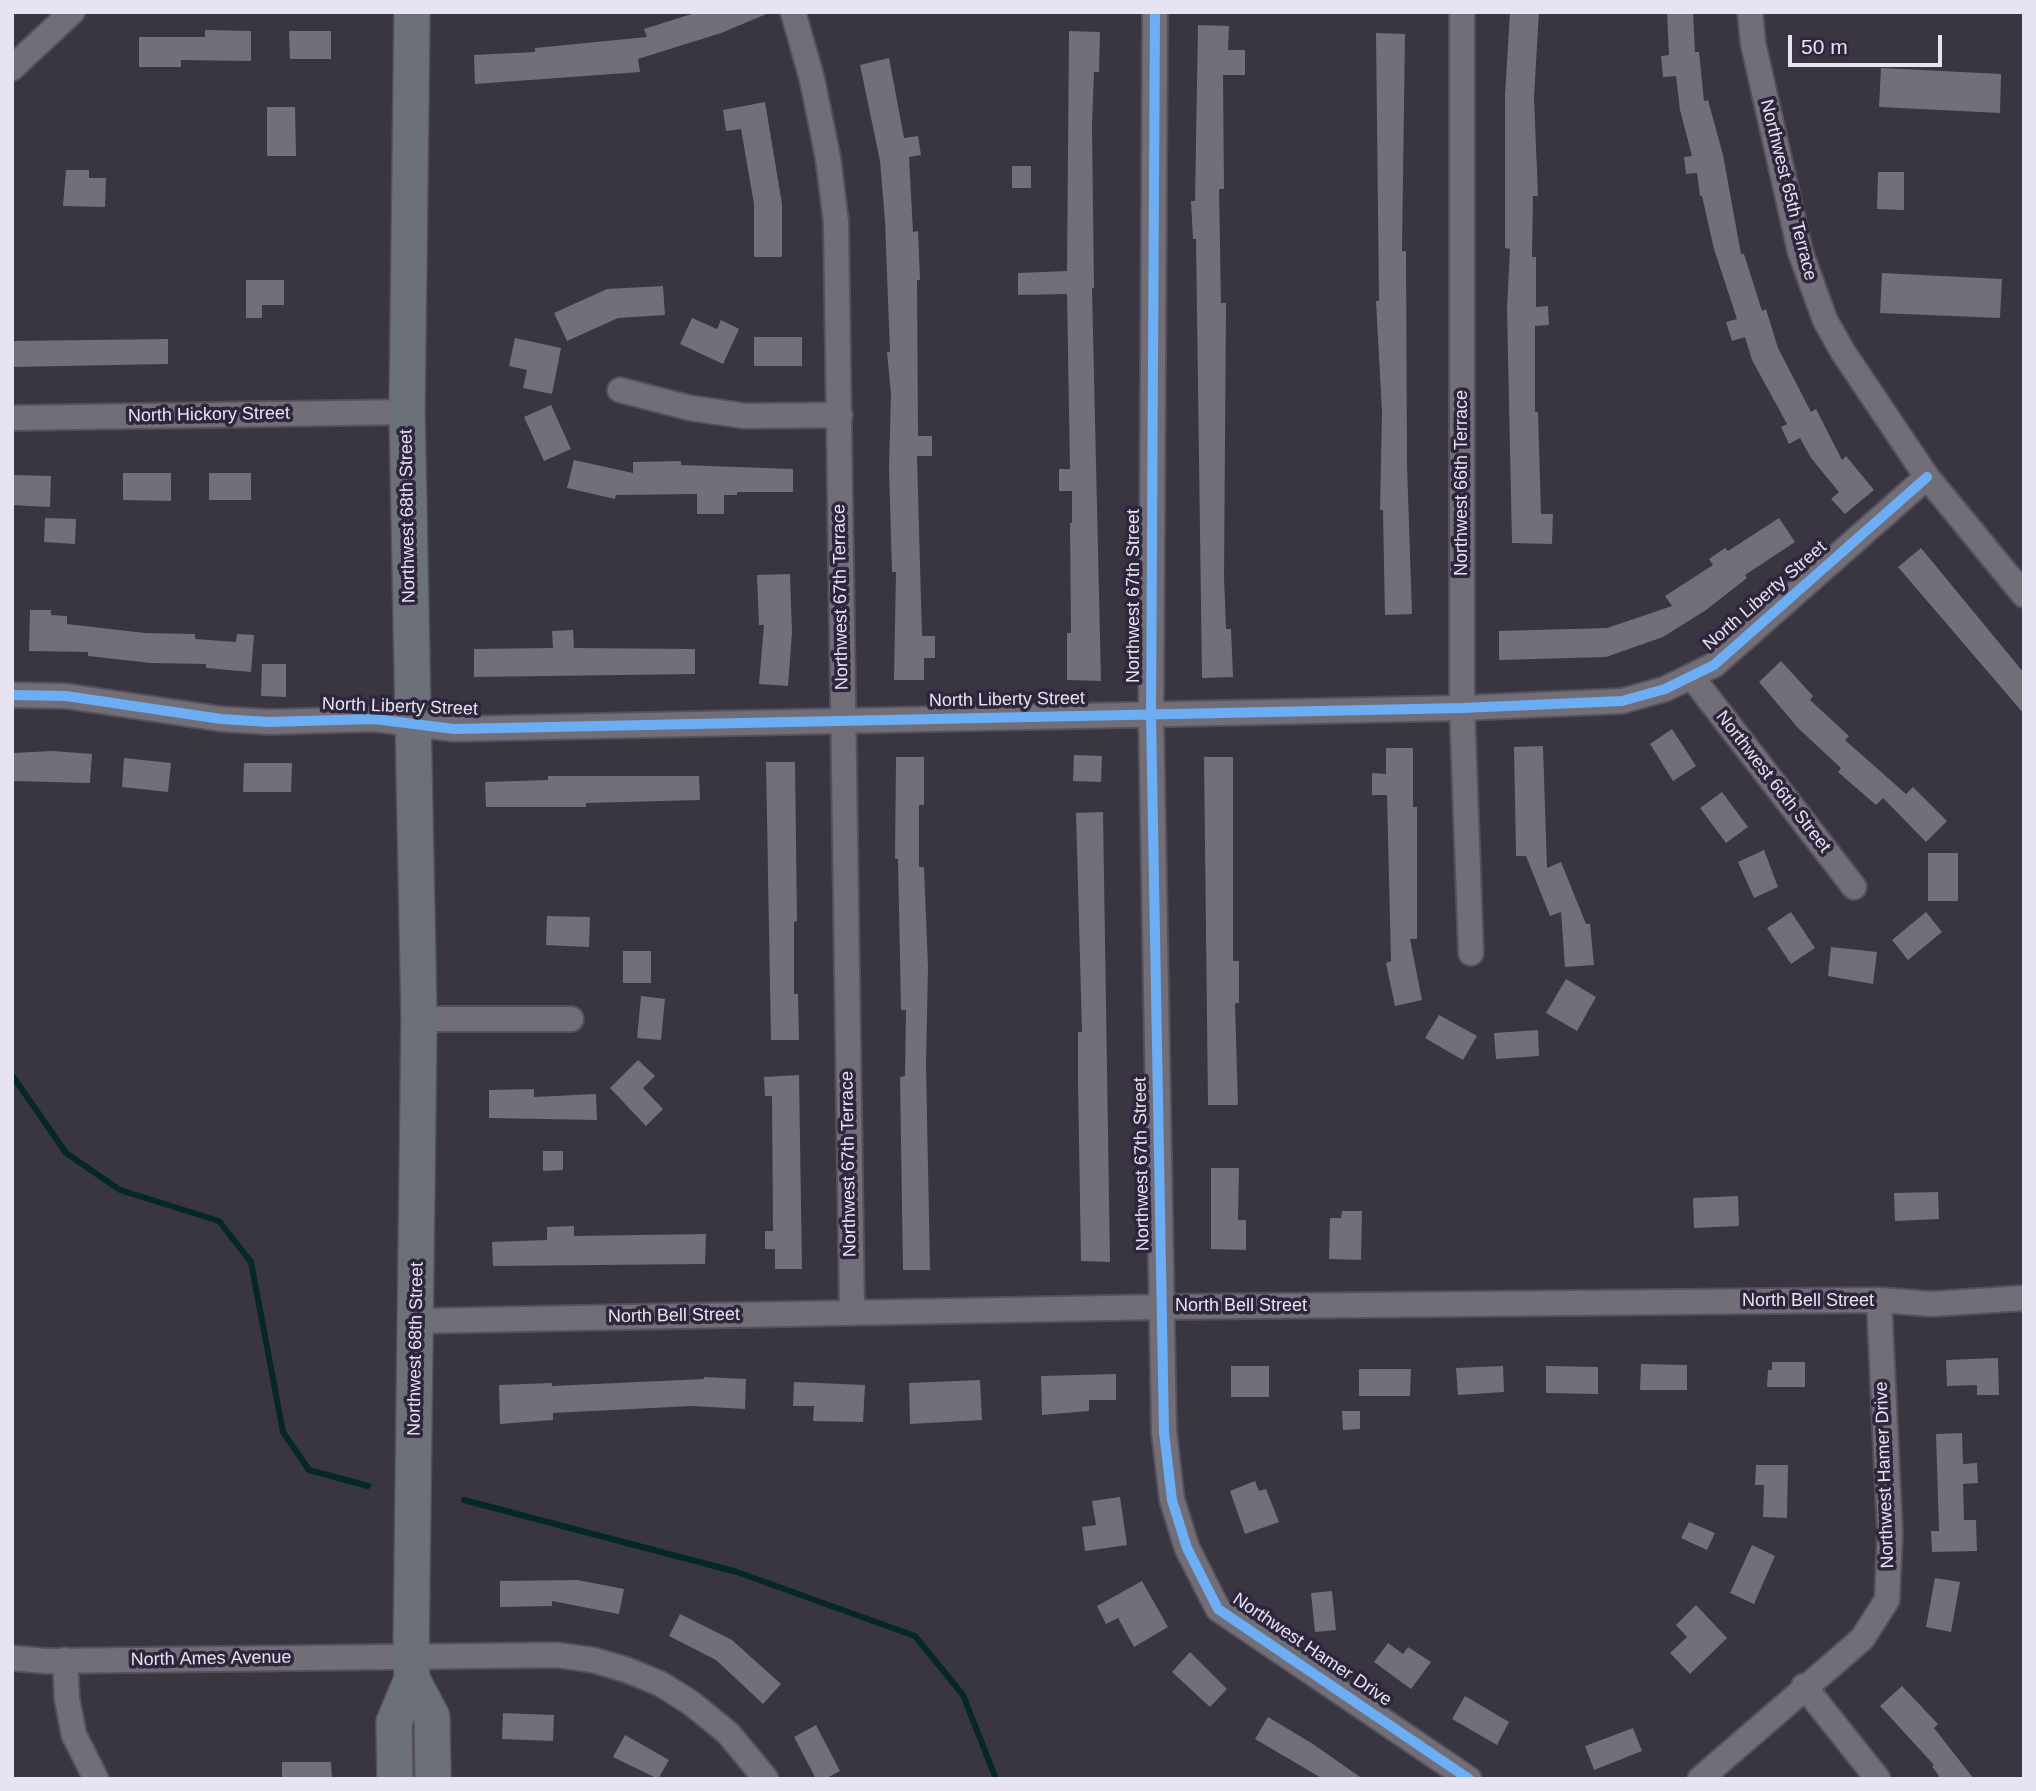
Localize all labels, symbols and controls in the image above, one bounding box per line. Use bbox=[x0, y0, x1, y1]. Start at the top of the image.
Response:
scale bar bbox=[1791, 21, 1945, 65]
text: 50 m bbox=[1801, 35, 1848, 58]
street label: Northwest 65th Terrace bbox=[1755, 97, 1821, 283]
street label: Northwest 66th Terrace bbox=[1451, 390, 1473, 576]
street label: North Hickory Street bbox=[128, 403, 290, 427]
street label: Northwest 68th Street bbox=[396, 429, 420, 603]
street label: Northwest 67th Terrace bbox=[829, 504, 853, 690]
street label: Northwest 67th Street bbox=[1123, 509, 1145, 683]
street label: North Liberty Street bbox=[1699, 537, 1831, 655]
street label: North Liberty Street bbox=[929, 688, 1085, 712]
street label: North Liberty Street bbox=[322, 693, 478, 721]
street label: Northwest 66th Street bbox=[1711, 707, 1835, 857]
street label: Northwest 67th Terrace bbox=[837, 1071, 861, 1257]
street label: Northwest 67th Street bbox=[1130, 1077, 1154, 1251]
street label: Northwest 68th Street bbox=[404, 1262, 428, 1436]
street label: North Bell Street bbox=[1742, 1290, 1874, 1312]
street label: North Bell Street bbox=[1175, 1295, 1307, 1317]
street label: North Bell Street bbox=[608, 1304, 740, 1328]
street label: Northwest Hamer Drive bbox=[1871, 1381, 1899, 1569]
street label: Northwest Hamer Drive bbox=[1228, 1589, 1396, 1711]
street label: North Ames Avenue bbox=[130, 1647, 292, 1671]

